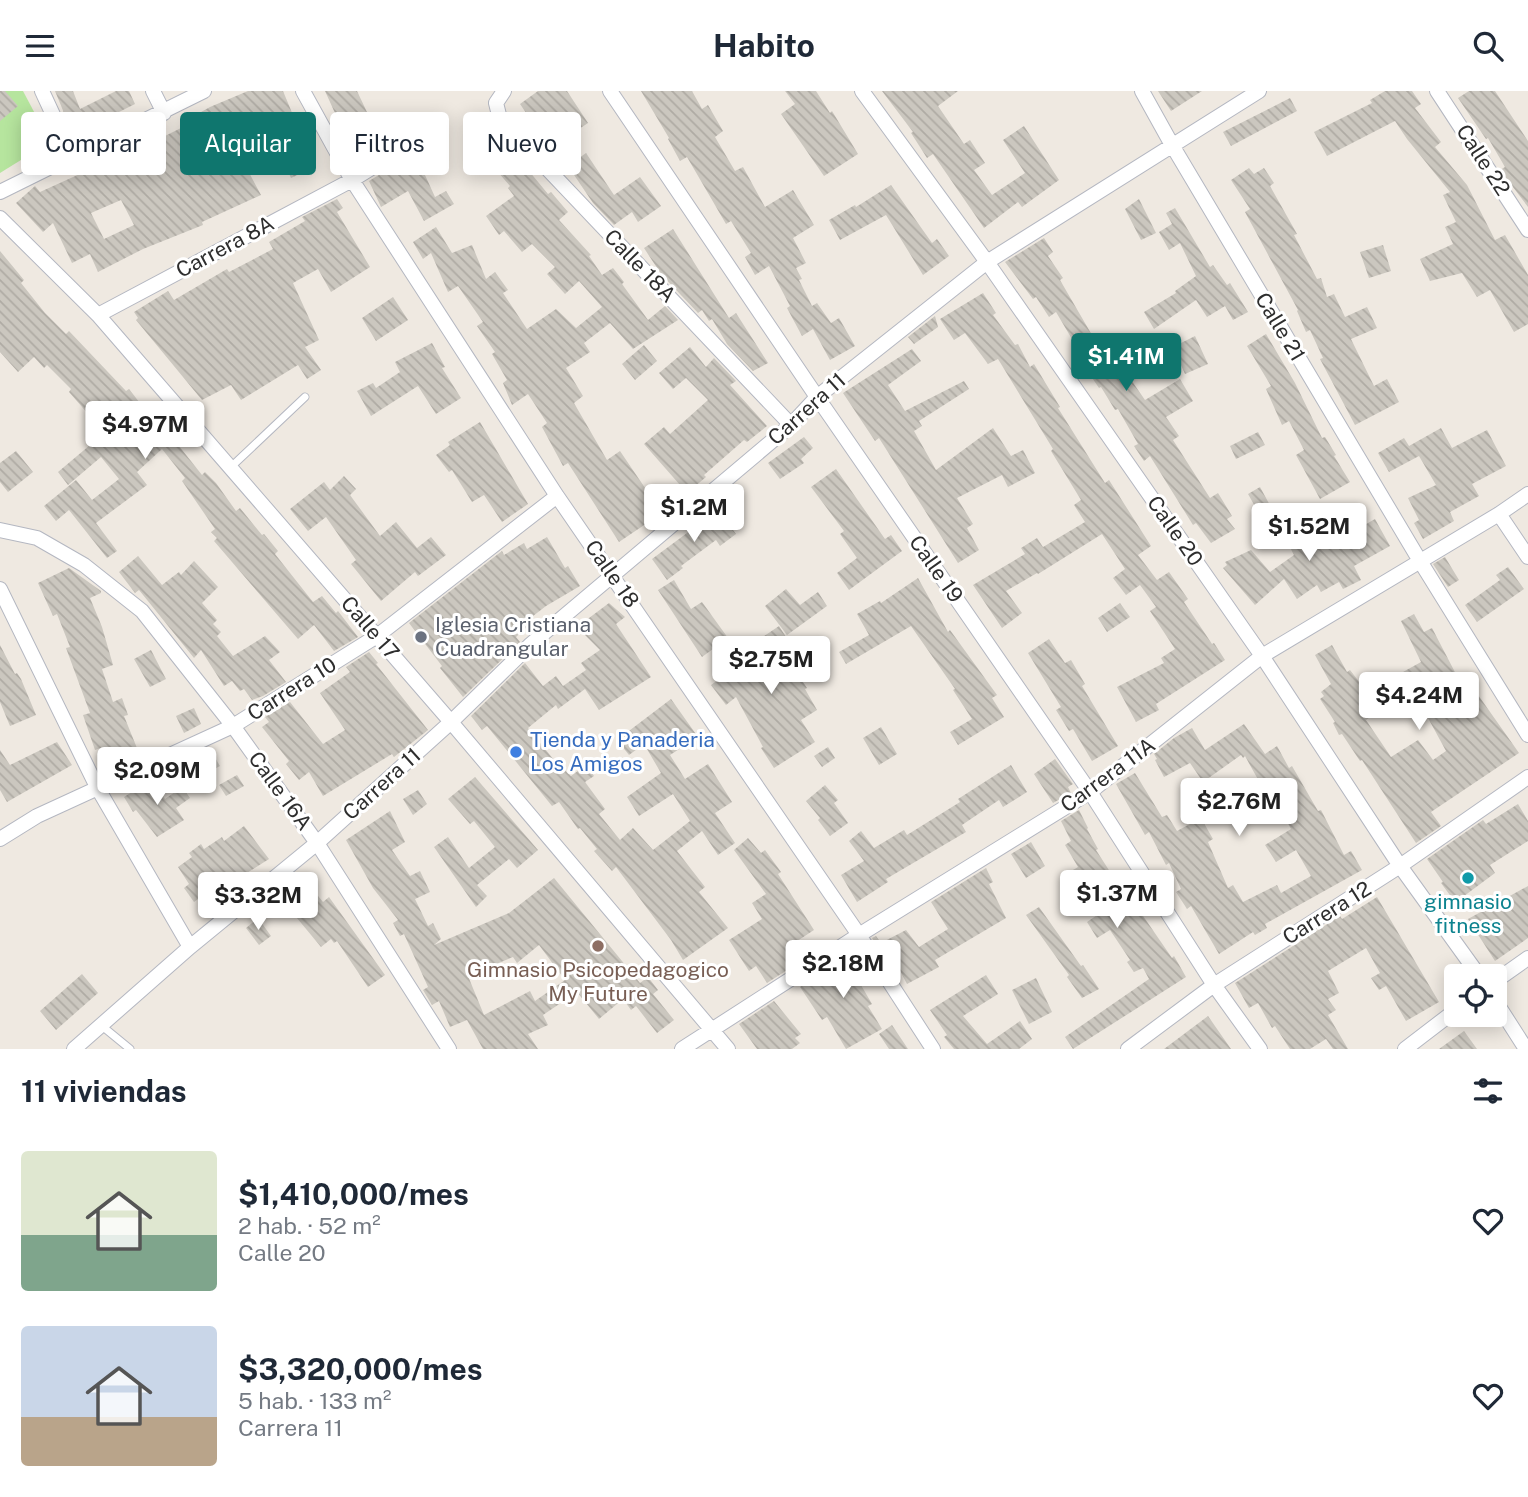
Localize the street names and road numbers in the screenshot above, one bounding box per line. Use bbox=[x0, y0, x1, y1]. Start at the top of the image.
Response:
street label: Calle 22 bbox=[1451, 119, 1516, 200]
street label: Carrera 8A bbox=[172, 210, 278, 283]
street label: Calle 18A bbox=[600, 224, 681, 307]
street label: Calle 21 bbox=[1250, 288, 1311, 366]
street label: Carrera 11 bbox=[763, 367, 851, 450]
street label: Calle 20 bbox=[1142, 491, 1209, 571]
street label: Calle 19 bbox=[904, 530, 969, 607]
street label: Calle 18 bbox=[580, 535, 645, 612]
street label: Calle 17 bbox=[336, 591, 405, 664]
street label: Carrera 10 bbox=[243, 651, 341, 726]
street label: Carrera 11A bbox=[1056, 732, 1160, 817]
street label: Carrera 11 bbox=[338, 742, 426, 825]
street label: Calle 16A bbox=[243, 746, 317, 835]
street label: Carrera 12 bbox=[1278, 876, 1376, 950]

